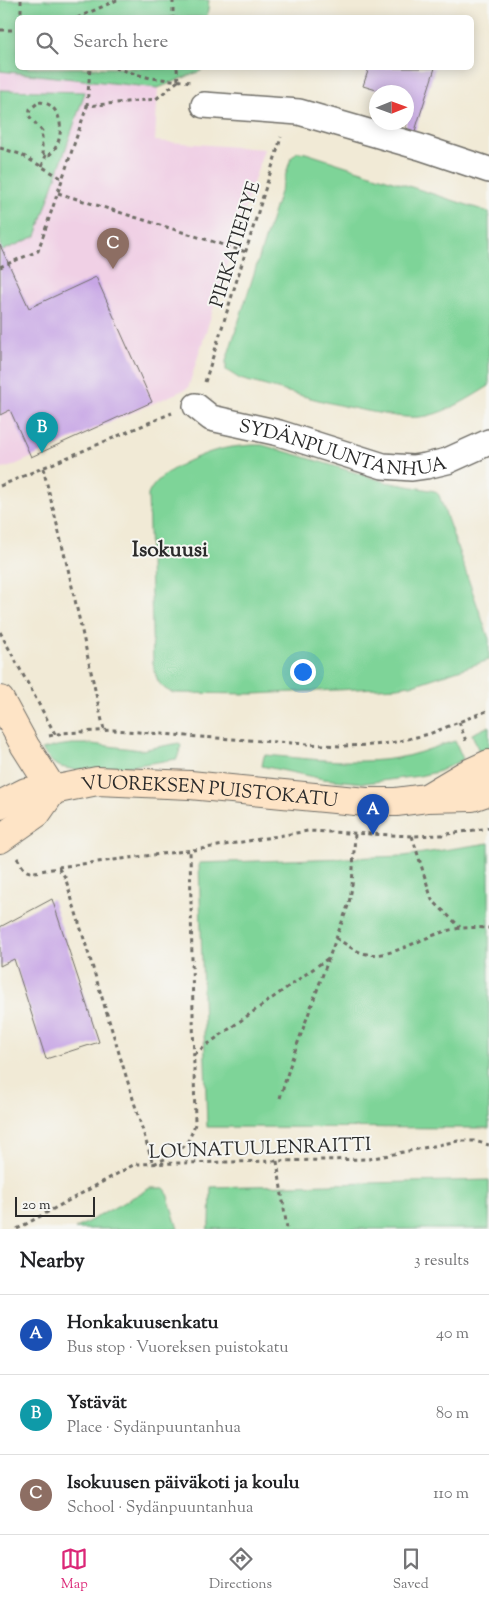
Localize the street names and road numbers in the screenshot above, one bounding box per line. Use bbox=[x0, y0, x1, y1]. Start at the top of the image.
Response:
street label: PIHKATIEHYE bbox=[204, 178, 269, 311]
street label: SYDÄNPUUNTANHUA bbox=[236, 414, 450, 484]
street label: VUOREKSEN PUISTOKATU bbox=[79, 770, 339, 815]
street label: LOUNATUULENRAITTI bbox=[148, 1132, 372, 1167]

